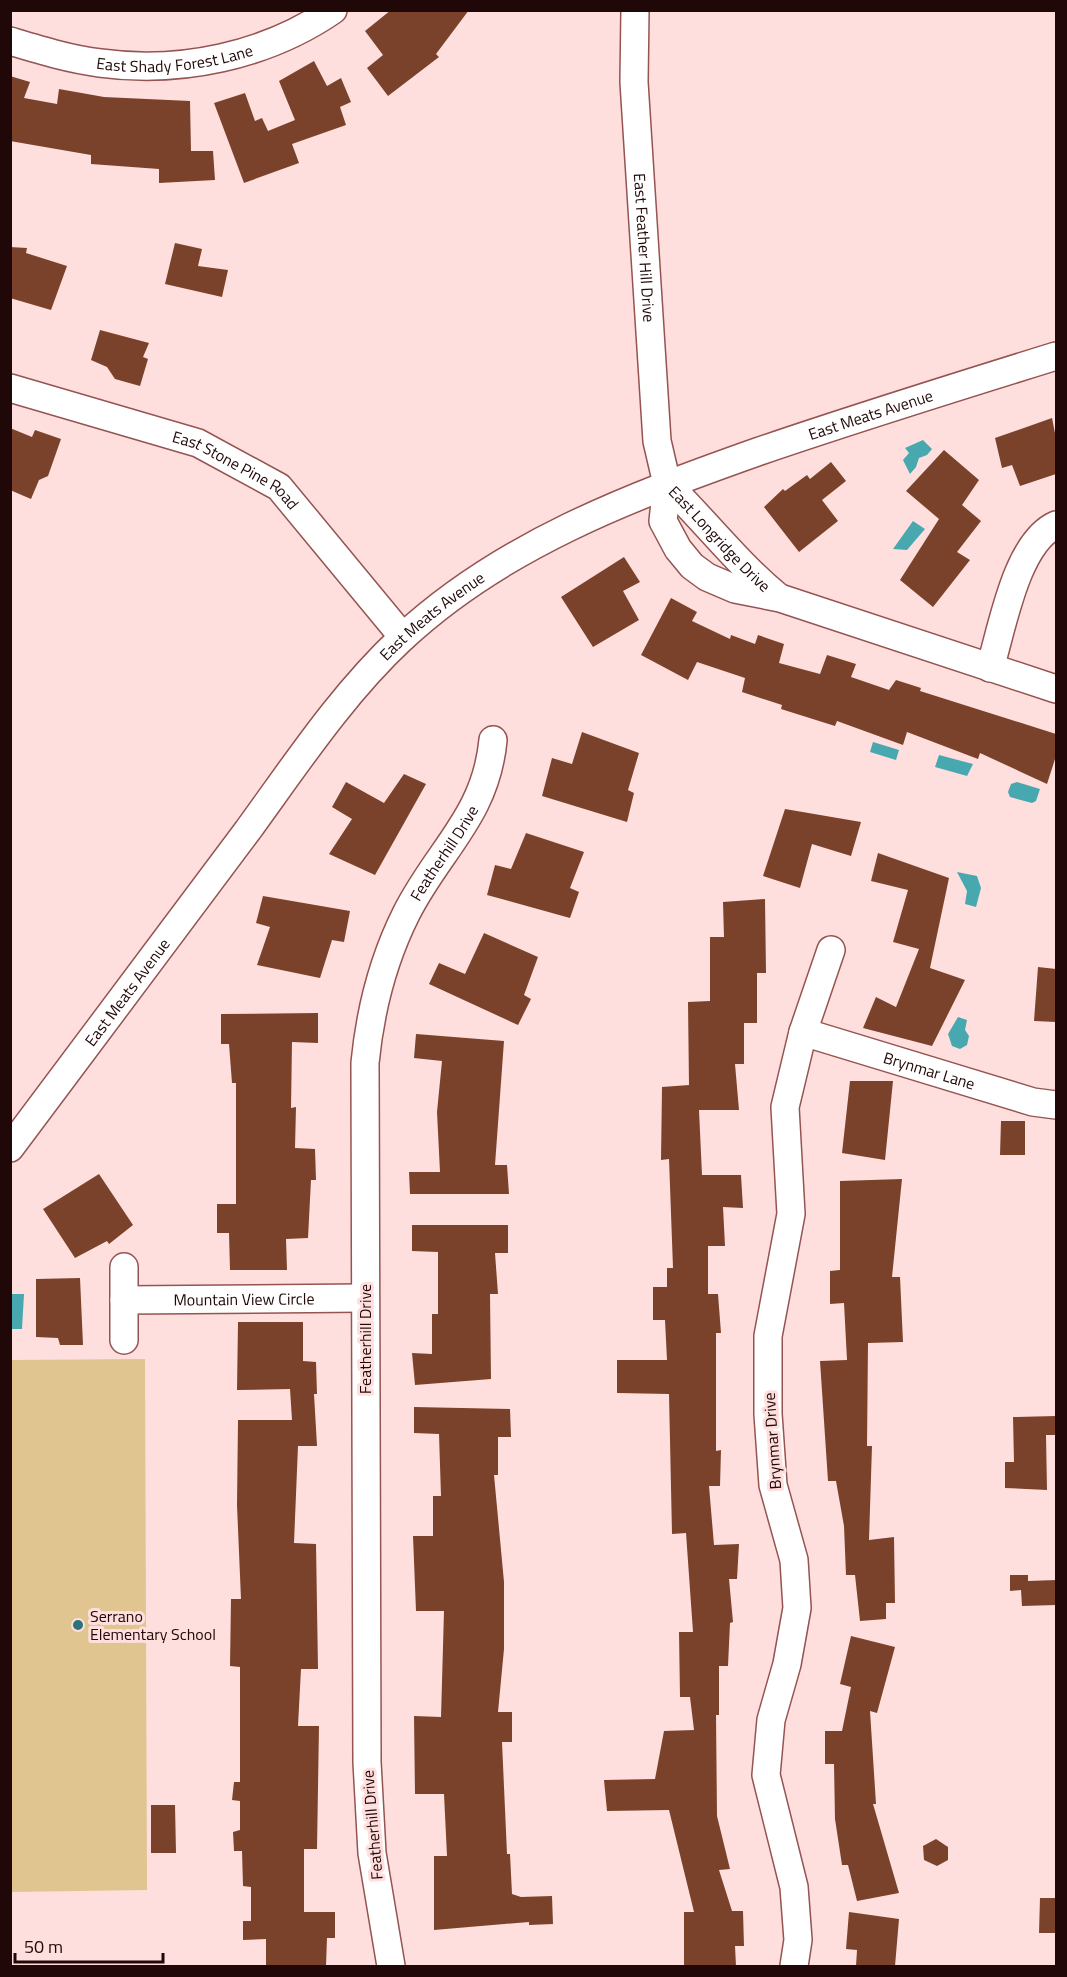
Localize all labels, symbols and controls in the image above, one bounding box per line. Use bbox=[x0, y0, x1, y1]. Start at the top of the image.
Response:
street label: East Shady Forest Lane bbox=[95, 38, 256, 78]
street label: East Feather Hill Drive bbox=[628, 172, 661, 323]
street label: East Meats Avenue bbox=[805, 383, 936, 446]
street label: East Stone Pine Road bbox=[170, 424, 305, 515]
street label: East Longridge Drive bbox=[663, 480, 776, 597]
street label: East Meats Avenue bbox=[374, 565, 489, 666]
street label: Featherhill Drive bbox=[404, 801, 484, 905]
street label: East Meats Avenue bbox=[79, 933, 176, 1051]
street label: Brynmar Lane bbox=[881, 1045, 978, 1096]
street label: Featherhill Drive bbox=[353, 1284, 377, 1394]
street label: Mountain View Circle bbox=[173, 1286, 315, 1312]
street label: Brynmar Drive bbox=[757, 1392, 787, 1490]
place label: Serrano Elementary School bbox=[90, 1604, 216, 1646]
marker: Serrano Elementary School bbox=[71, 1618, 85, 1632]
street label: Featherhill Drive bbox=[355, 1769, 389, 1881]
scale bar bbox=[15, 1926, 164, 1964]
text: 50 m bbox=[24, 1933, 63, 1960]

